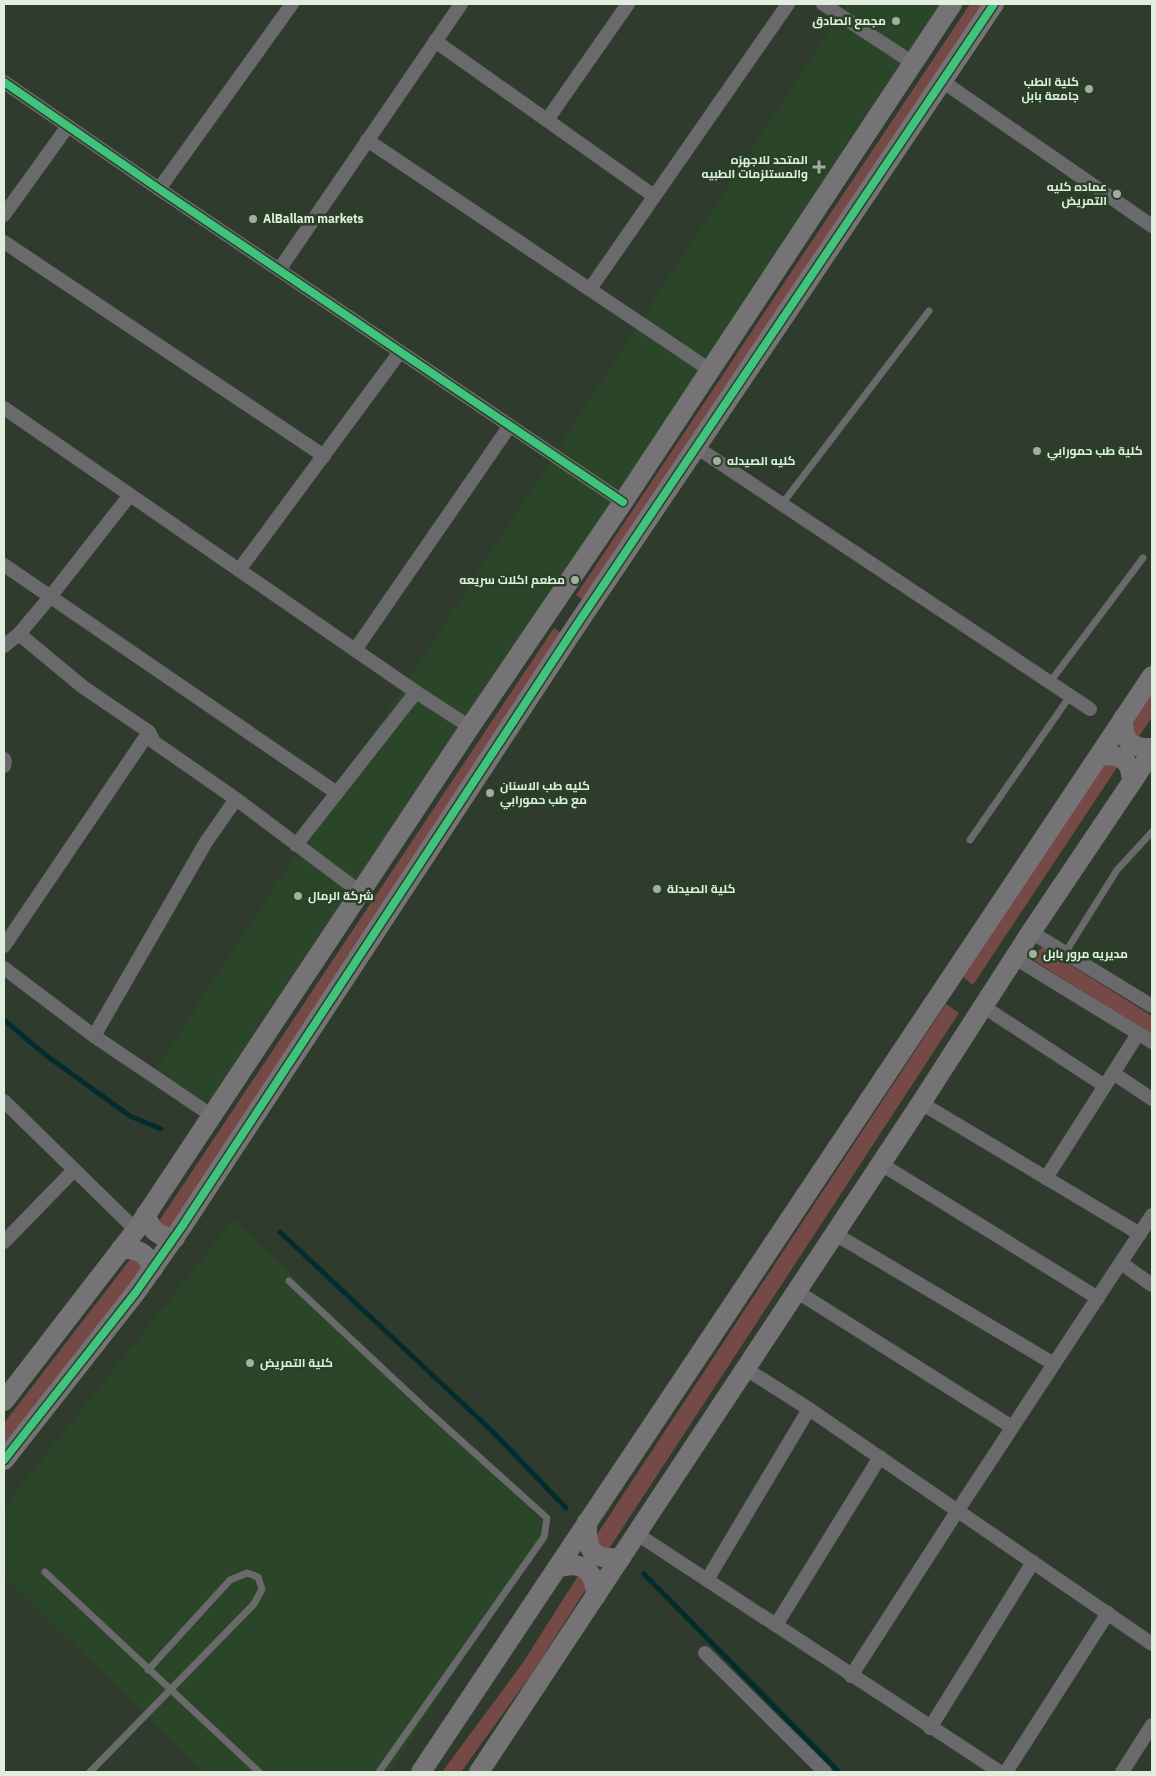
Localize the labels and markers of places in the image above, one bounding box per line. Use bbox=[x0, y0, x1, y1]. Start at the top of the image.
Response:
place label: مجمع الصادق bbox=[812, 13, 886, 30]
marker: مجمع الصادق bbox=[890, 15, 902, 27]
place label: كلية الطب جامعة بابل bbox=[1021, 74, 1079, 104]
marker: كلية الطب جامعة بابل bbox=[1083, 83, 1095, 95]
place label: المتحد للاجهزه والمستلزمات الطبيه bbox=[702, 152, 808, 182]
marker: المتحد للاجهزه والمستلزمات الطبيه bbox=[812, 160, 826, 174]
place label: عماده كليه التمريض bbox=[1047, 179, 1107, 209]
marker: عماده كليه التمريض bbox=[1111, 188, 1123, 200]
place label: AlBallam markets bbox=[263, 211, 364, 226]
marker: AlBallam markets bbox=[247, 213, 259, 225]
place label: كلية طب حمورابي bbox=[1047, 443, 1143, 461]
marker: كلية طب حمورابي bbox=[1031, 445, 1043, 457]
place label: كليه الصيدله bbox=[727, 453, 795, 468]
marker: كليه الصيدله bbox=[711, 455, 723, 467]
place label: مطعم اكلات سريعه bbox=[459, 572, 565, 588]
marker: مطعم اكلات سريعه bbox=[569, 574, 581, 586]
place label: كليه طب الاسنان مع طب حمورابي bbox=[500, 778, 590, 810]
marker: كليه طب الاسنان مع طب حمورابي bbox=[484, 787, 496, 799]
place label: كلية الصيدلة bbox=[667, 881, 735, 896]
marker: كلية الصيدلة bbox=[651, 883, 663, 895]
place label: شركة الرمال bbox=[308, 888, 374, 904]
marker: شركة الرمال bbox=[292, 890, 304, 902]
place label: مديريه مرور بابل bbox=[1043, 946, 1128, 962]
marker: مديريه مرور بابل bbox=[1027, 948, 1039, 960]
place label: كلية التمريض bbox=[260, 1355, 333, 1371]
marker: كلية التمريض bbox=[244, 1357, 256, 1369]

